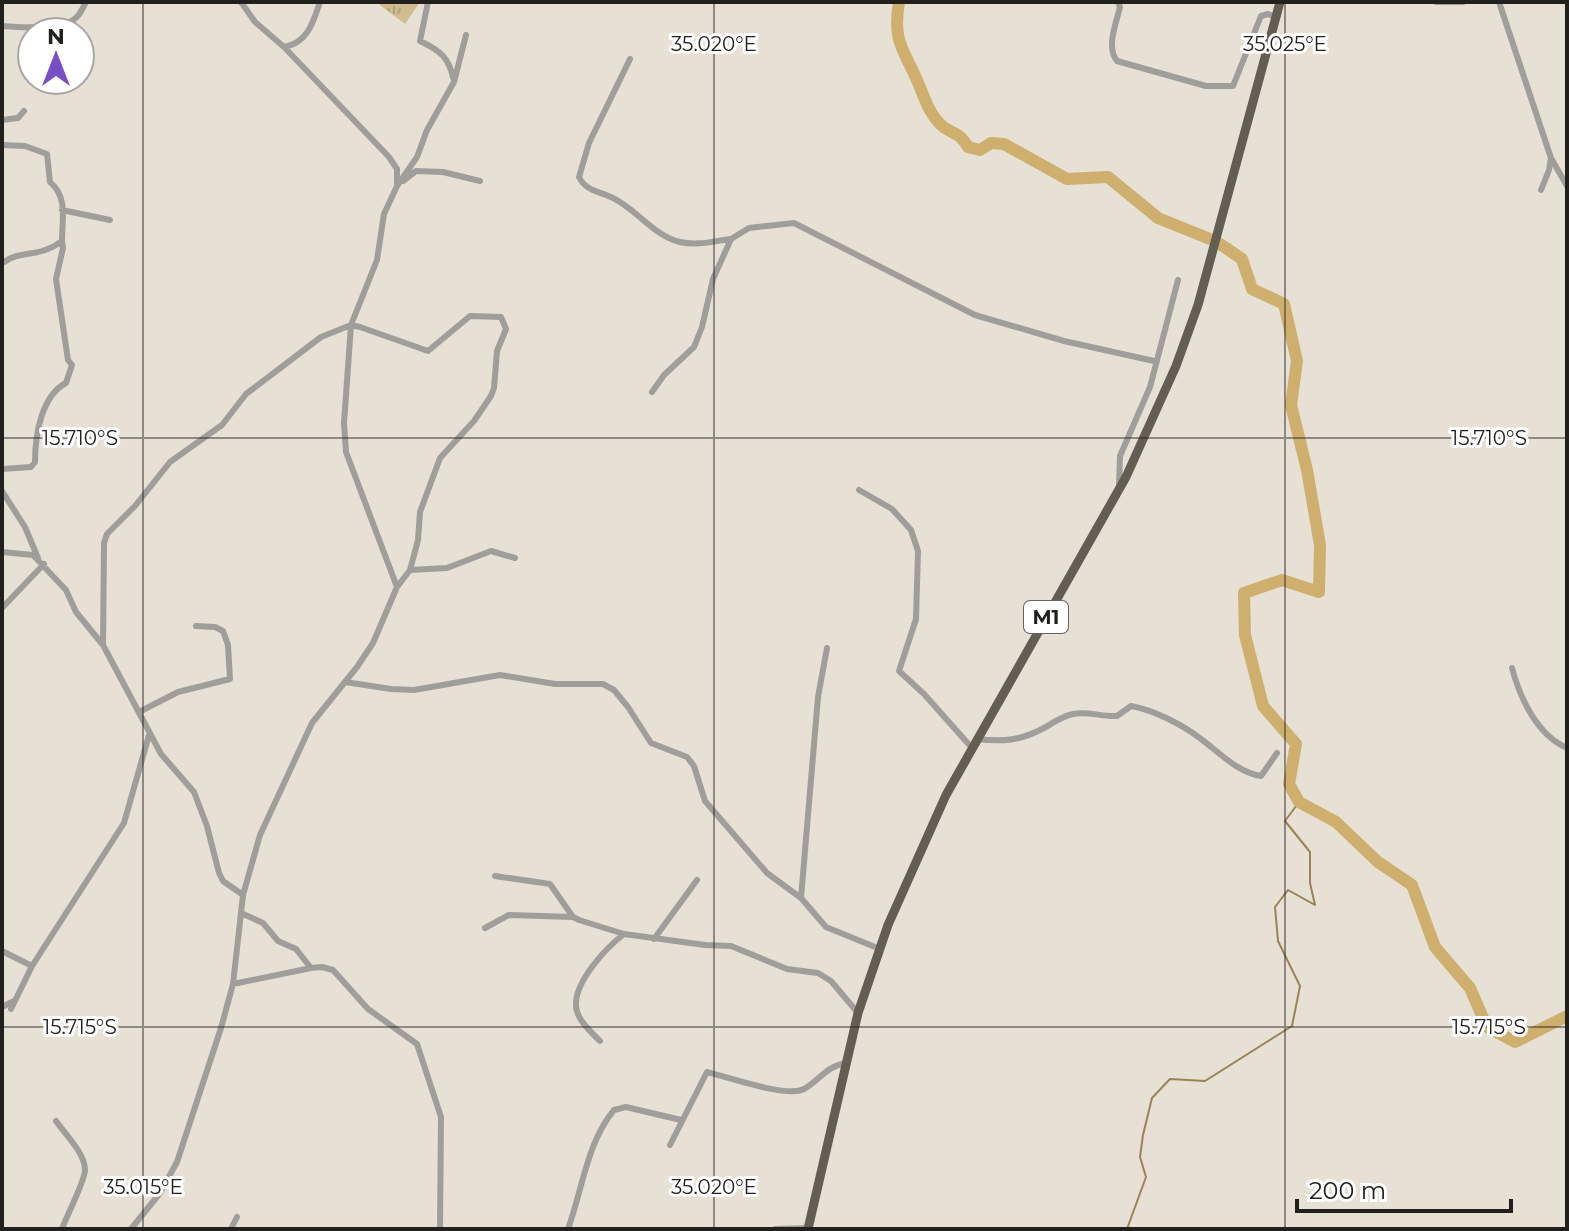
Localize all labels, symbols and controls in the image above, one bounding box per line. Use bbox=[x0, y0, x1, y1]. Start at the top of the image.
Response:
north arrow bbox=[16, 16, 96, 96]
text: N bbox=[47, 23, 65, 50]
text: 35.020°E bbox=[671, 32, 757, 56]
text: 35.025°E bbox=[1243, 32, 1327, 56]
text: 15.710°S bbox=[42, 426, 118, 450]
text: 15.710°S bbox=[1451, 426, 1527, 450]
road number: M1 bbox=[1024, 601, 1068, 633]
text: 15.715°S bbox=[43, 1015, 117, 1039]
text: 15.715°S bbox=[1452, 1015, 1526, 1039]
scale bar bbox=[1297, 1163, 1511, 1213]
text: 35.015°E bbox=[103, 1175, 183, 1199]
text: 35.020°E bbox=[671, 1175, 757, 1199]
text: 200 m bbox=[1309, 1176, 1386, 1205]

